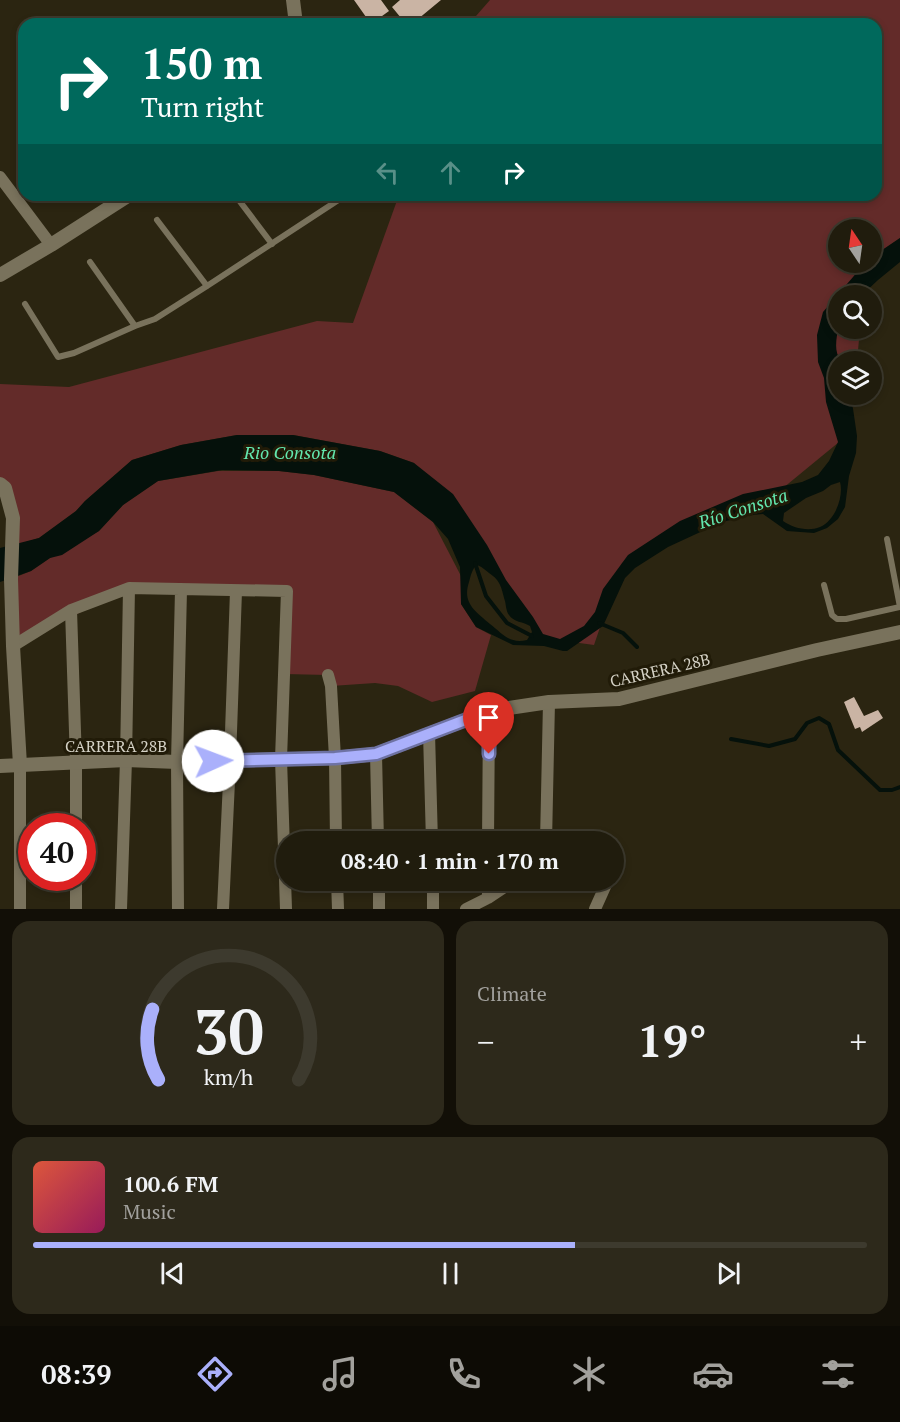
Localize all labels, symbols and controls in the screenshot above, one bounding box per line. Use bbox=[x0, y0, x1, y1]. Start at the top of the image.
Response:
text: 150 m bbox=[141, 35, 262, 91]
icon: right bbox=[42, 42, 120, 120]
text: Turn right bbox=[141, 89, 264, 125]
icon: left bbox=[371, 156, 404, 189]
icon: ahead bbox=[434, 156, 467, 189]
icon: right bbox=[497, 156, 530, 189]
north arrow bbox=[828, 219, 882, 273]
map controls bbox=[828, 219, 882, 405]
button: search bbox=[828, 285, 882, 339]
button: layers bbox=[828, 351, 882, 405]
water label: Rio Consota bbox=[243, 440, 336, 464]
water label: Río Consota bbox=[694, 482, 790, 534]
street label: CARRERA 28B bbox=[608, 648, 712, 692]
pin bbox=[463, 692, 514, 754]
icon: arrive bbox=[472, 701, 505, 734]
position arrow bbox=[181, 729, 245, 793]
street label: CARRERA 28B bbox=[65, 735, 167, 757]
speed limit sign: 40 bbox=[18, 813, 96, 891]
text: 08:40 · 1 min · 170 m bbox=[341, 846, 559, 875]
text: Climate bbox=[477, 980, 547, 1007]
text: 30 bbox=[193, 989, 263, 1072]
text: 19° bbox=[637, 1010, 707, 1070]
text: − bbox=[477, 1020, 495, 1063]
text: + bbox=[849, 1020, 867, 1063]
text: km/h bbox=[203, 1063, 253, 1091]
text: 100.6 FM bbox=[123, 1169, 218, 1198]
text: Music bbox=[123, 1198, 176, 1225]
icon: previous bbox=[156, 1257, 189, 1290]
icon: pause bbox=[434, 1257, 467, 1290]
icon: next bbox=[712, 1257, 745, 1290]
icon: directions bbox=[194, 1353, 236, 1395]
icon: music bbox=[319, 1353, 361, 1395]
icon: phone bbox=[443, 1353, 485, 1395]
icon: climate bbox=[568, 1353, 610, 1395]
icon: car bbox=[692, 1353, 734, 1395]
icon: filters bbox=[817, 1353, 859, 1395]
text: 08:39 bbox=[41, 1356, 112, 1392]

